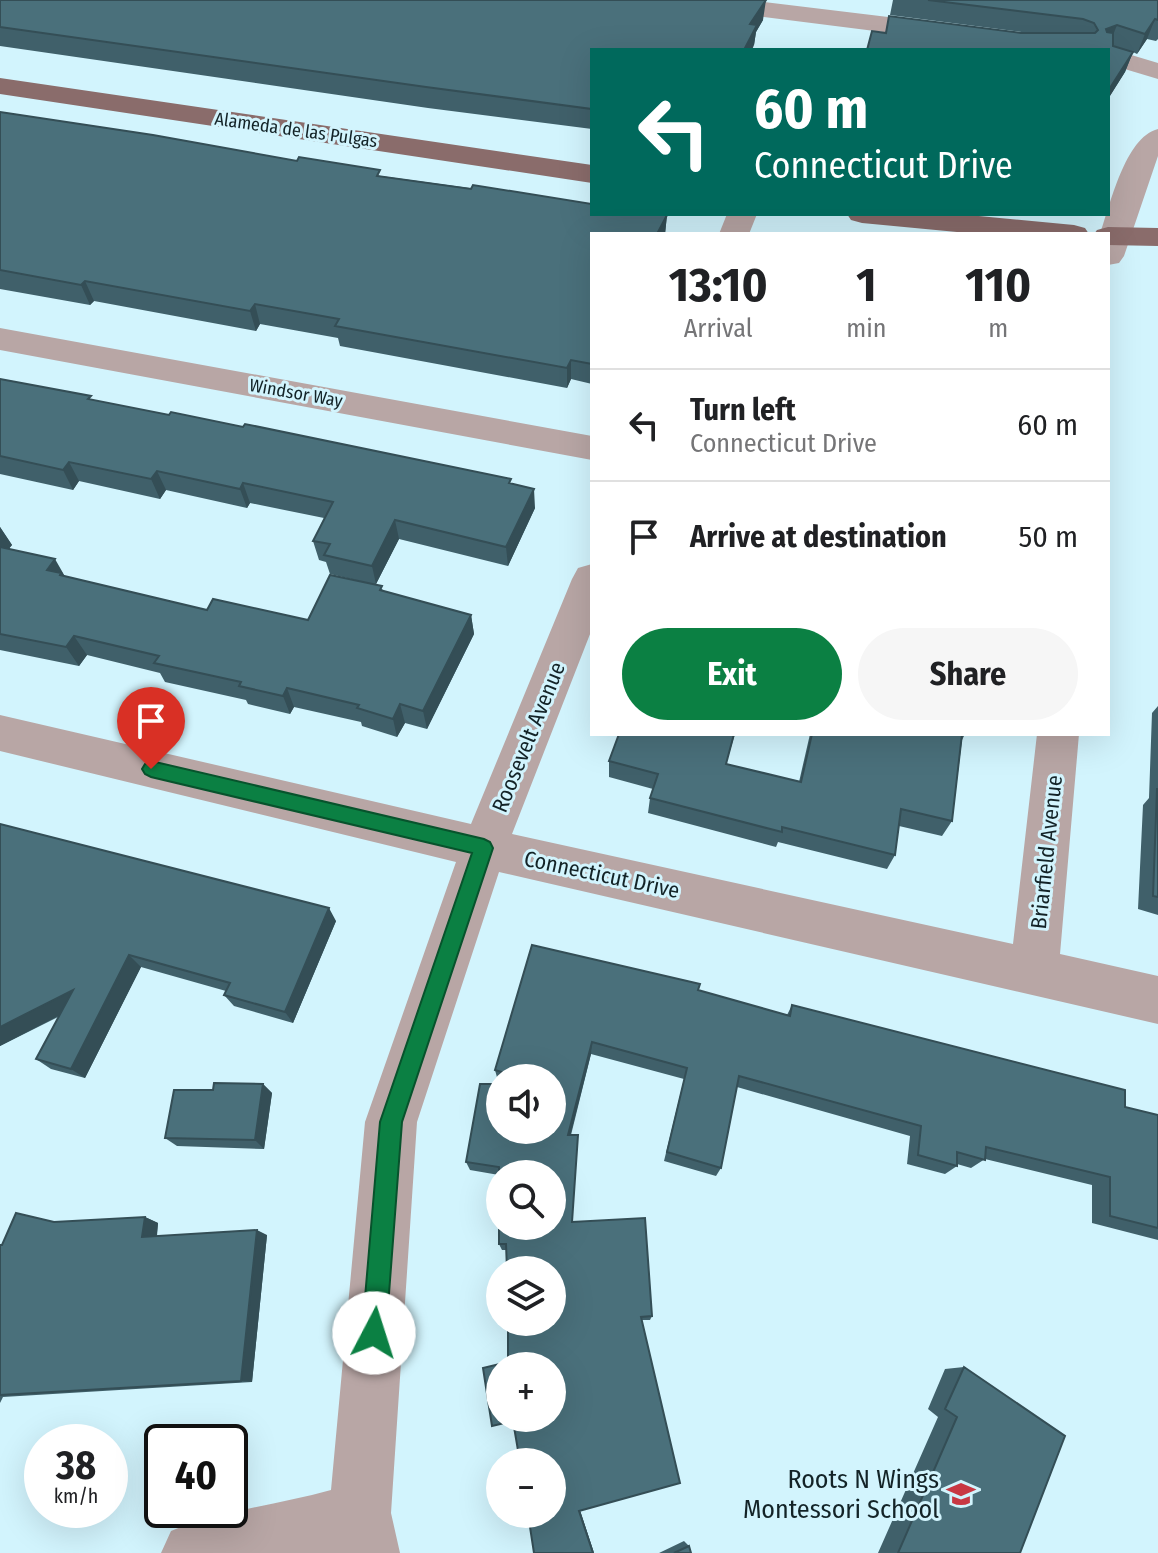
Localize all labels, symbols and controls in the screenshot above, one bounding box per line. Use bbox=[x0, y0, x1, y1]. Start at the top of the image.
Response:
text: 60 m bbox=[754, 76, 868, 143]
icon: left bbox=[622, 80, 726, 184]
street label: Alameda de las Pulgas bbox=[213, 108, 379, 152]
text: Connecticut Drive bbox=[754, 144, 1013, 188]
text: 13:10 bbox=[669, 256, 768, 314]
text: 1 bbox=[856, 256, 877, 314]
text: 110 bbox=[965, 256, 1031, 314]
text: Arrival bbox=[684, 313, 753, 344]
text: min bbox=[846, 313, 887, 344]
text: m bbox=[988, 313, 1008, 344]
street label: Windsor Way bbox=[248, 374, 344, 412]
text: Turn left bbox=[690, 392, 796, 428]
icon: left bbox=[622, 403, 666, 447]
text: 60 m bbox=[1017, 407, 1078, 443]
text: Connecticut Drive bbox=[690, 428, 877, 459]
icon: arrive bbox=[622, 515, 666, 559]
text: Arrive at destination bbox=[690, 519, 947, 555]
text: 50 m bbox=[1018, 519, 1078, 555]
button: Exit bbox=[622, 628, 842, 720]
button: Share bbox=[858, 628, 1078, 720]
street label: Roosevelt Avenue bbox=[486, 658, 571, 816]
pin bbox=[117, 687, 185, 769]
icon: arrive bbox=[129, 699, 173, 743]
street label: Briarfield Avenue bbox=[1025, 774, 1068, 930]
street label: Connecticut Drive bbox=[522, 845, 682, 904]
map controls bbox=[486, 1064, 566, 1528]
button: sound bbox=[486, 1064, 566, 1144]
button: search bbox=[486, 1160, 566, 1240]
button: layers bbox=[486, 1256, 566, 1336]
position arrow bbox=[332, 1291, 416, 1375]
button: + bbox=[486, 1352, 566, 1432]
speed limit sign: 40 bbox=[144, 1424, 248, 1528]
text: 38 bbox=[56, 1442, 96, 1490]
button: − bbox=[486, 1448, 566, 1528]
place label: Roots N Wings Montessori School bbox=[743, 1464, 939, 1525]
school or university icon: Roots N Wings Montessori School bbox=[946, 1479, 976, 1509]
text: km/h bbox=[54, 1484, 98, 1508]

